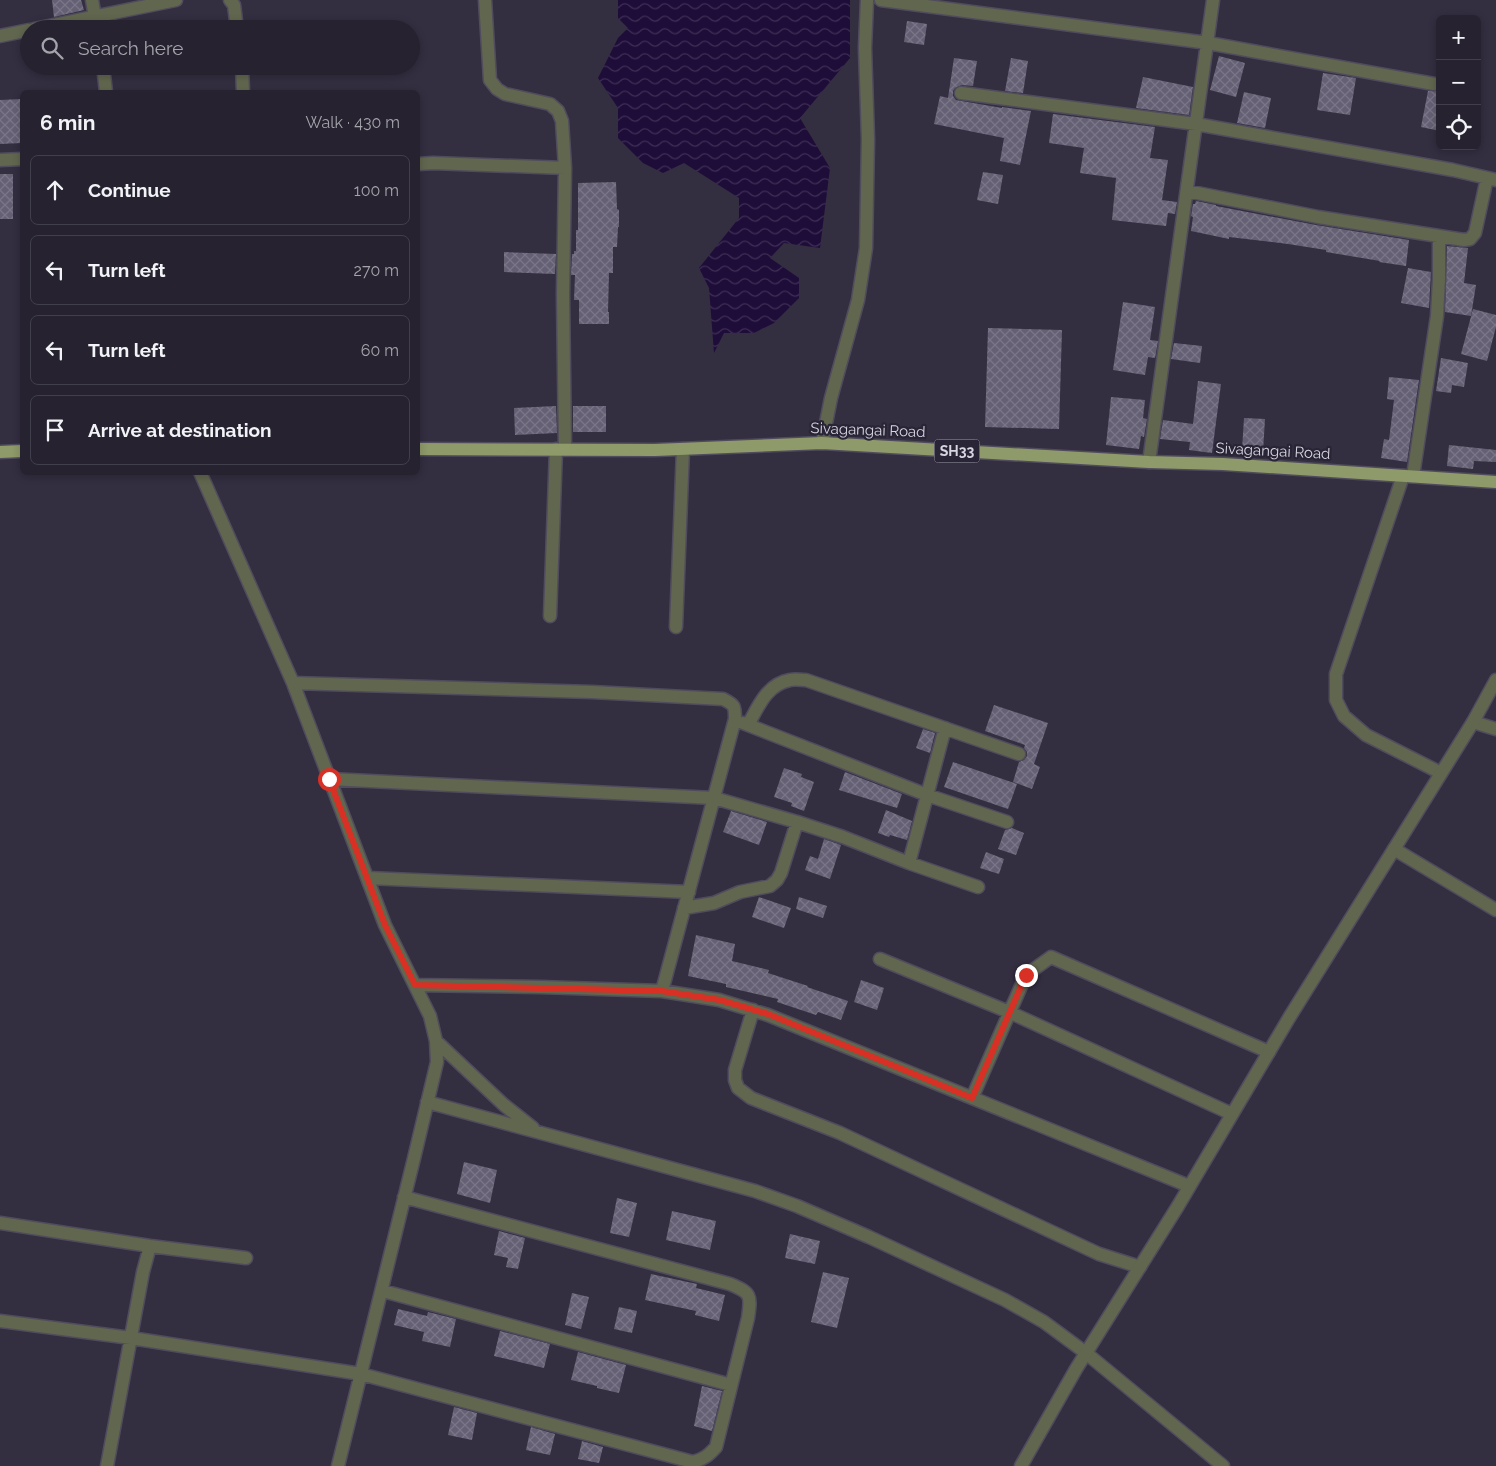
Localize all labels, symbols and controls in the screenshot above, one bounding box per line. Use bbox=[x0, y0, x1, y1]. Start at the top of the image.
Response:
map controls bbox=[1436, 15, 1481, 150]
button: + bbox=[1436, 15, 1481, 60]
search box bbox=[20, 20, 420, 75]
icon: search bbox=[38, 34, 66, 62]
text: Search here bbox=[78, 37, 184, 59]
button: − bbox=[1436, 60, 1481, 105]
button: locate bbox=[1436, 105, 1481, 150]
text: 6 min bbox=[40, 110, 95, 135]
text: Walk · 430 m bbox=[306, 113, 400, 132]
icon: ahead bbox=[41, 176, 69, 204]
text: Continue bbox=[88, 179, 171, 201]
text: 100 m bbox=[354, 181, 399, 200]
icon: left bbox=[41, 256, 69, 284]
text: Turn left bbox=[88, 259, 165, 281]
text: 270 m bbox=[354, 261, 399, 280]
icon: left bbox=[41, 336, 69, 364]
text: Turn left bbox=[88, 339, 165, 361]
text: 60 m bbox=[361, 341, 399, 360]
icon: arrive bbox=[41, 416, 69, 444]
text: Arrive at destination bbox=[88, 419, 272, 441]
street label: Sivagangai Road bbox=[810, 419, 926, 441]
street label: Sivagangai Road bbox=[1215, 439, 1331, 463]
road number: SH33 bbox=[934, 440, 980, 462]
route start bbox=[318, 768, 341, 791]
route end bbox=[1015, 964, 1038, 987]

